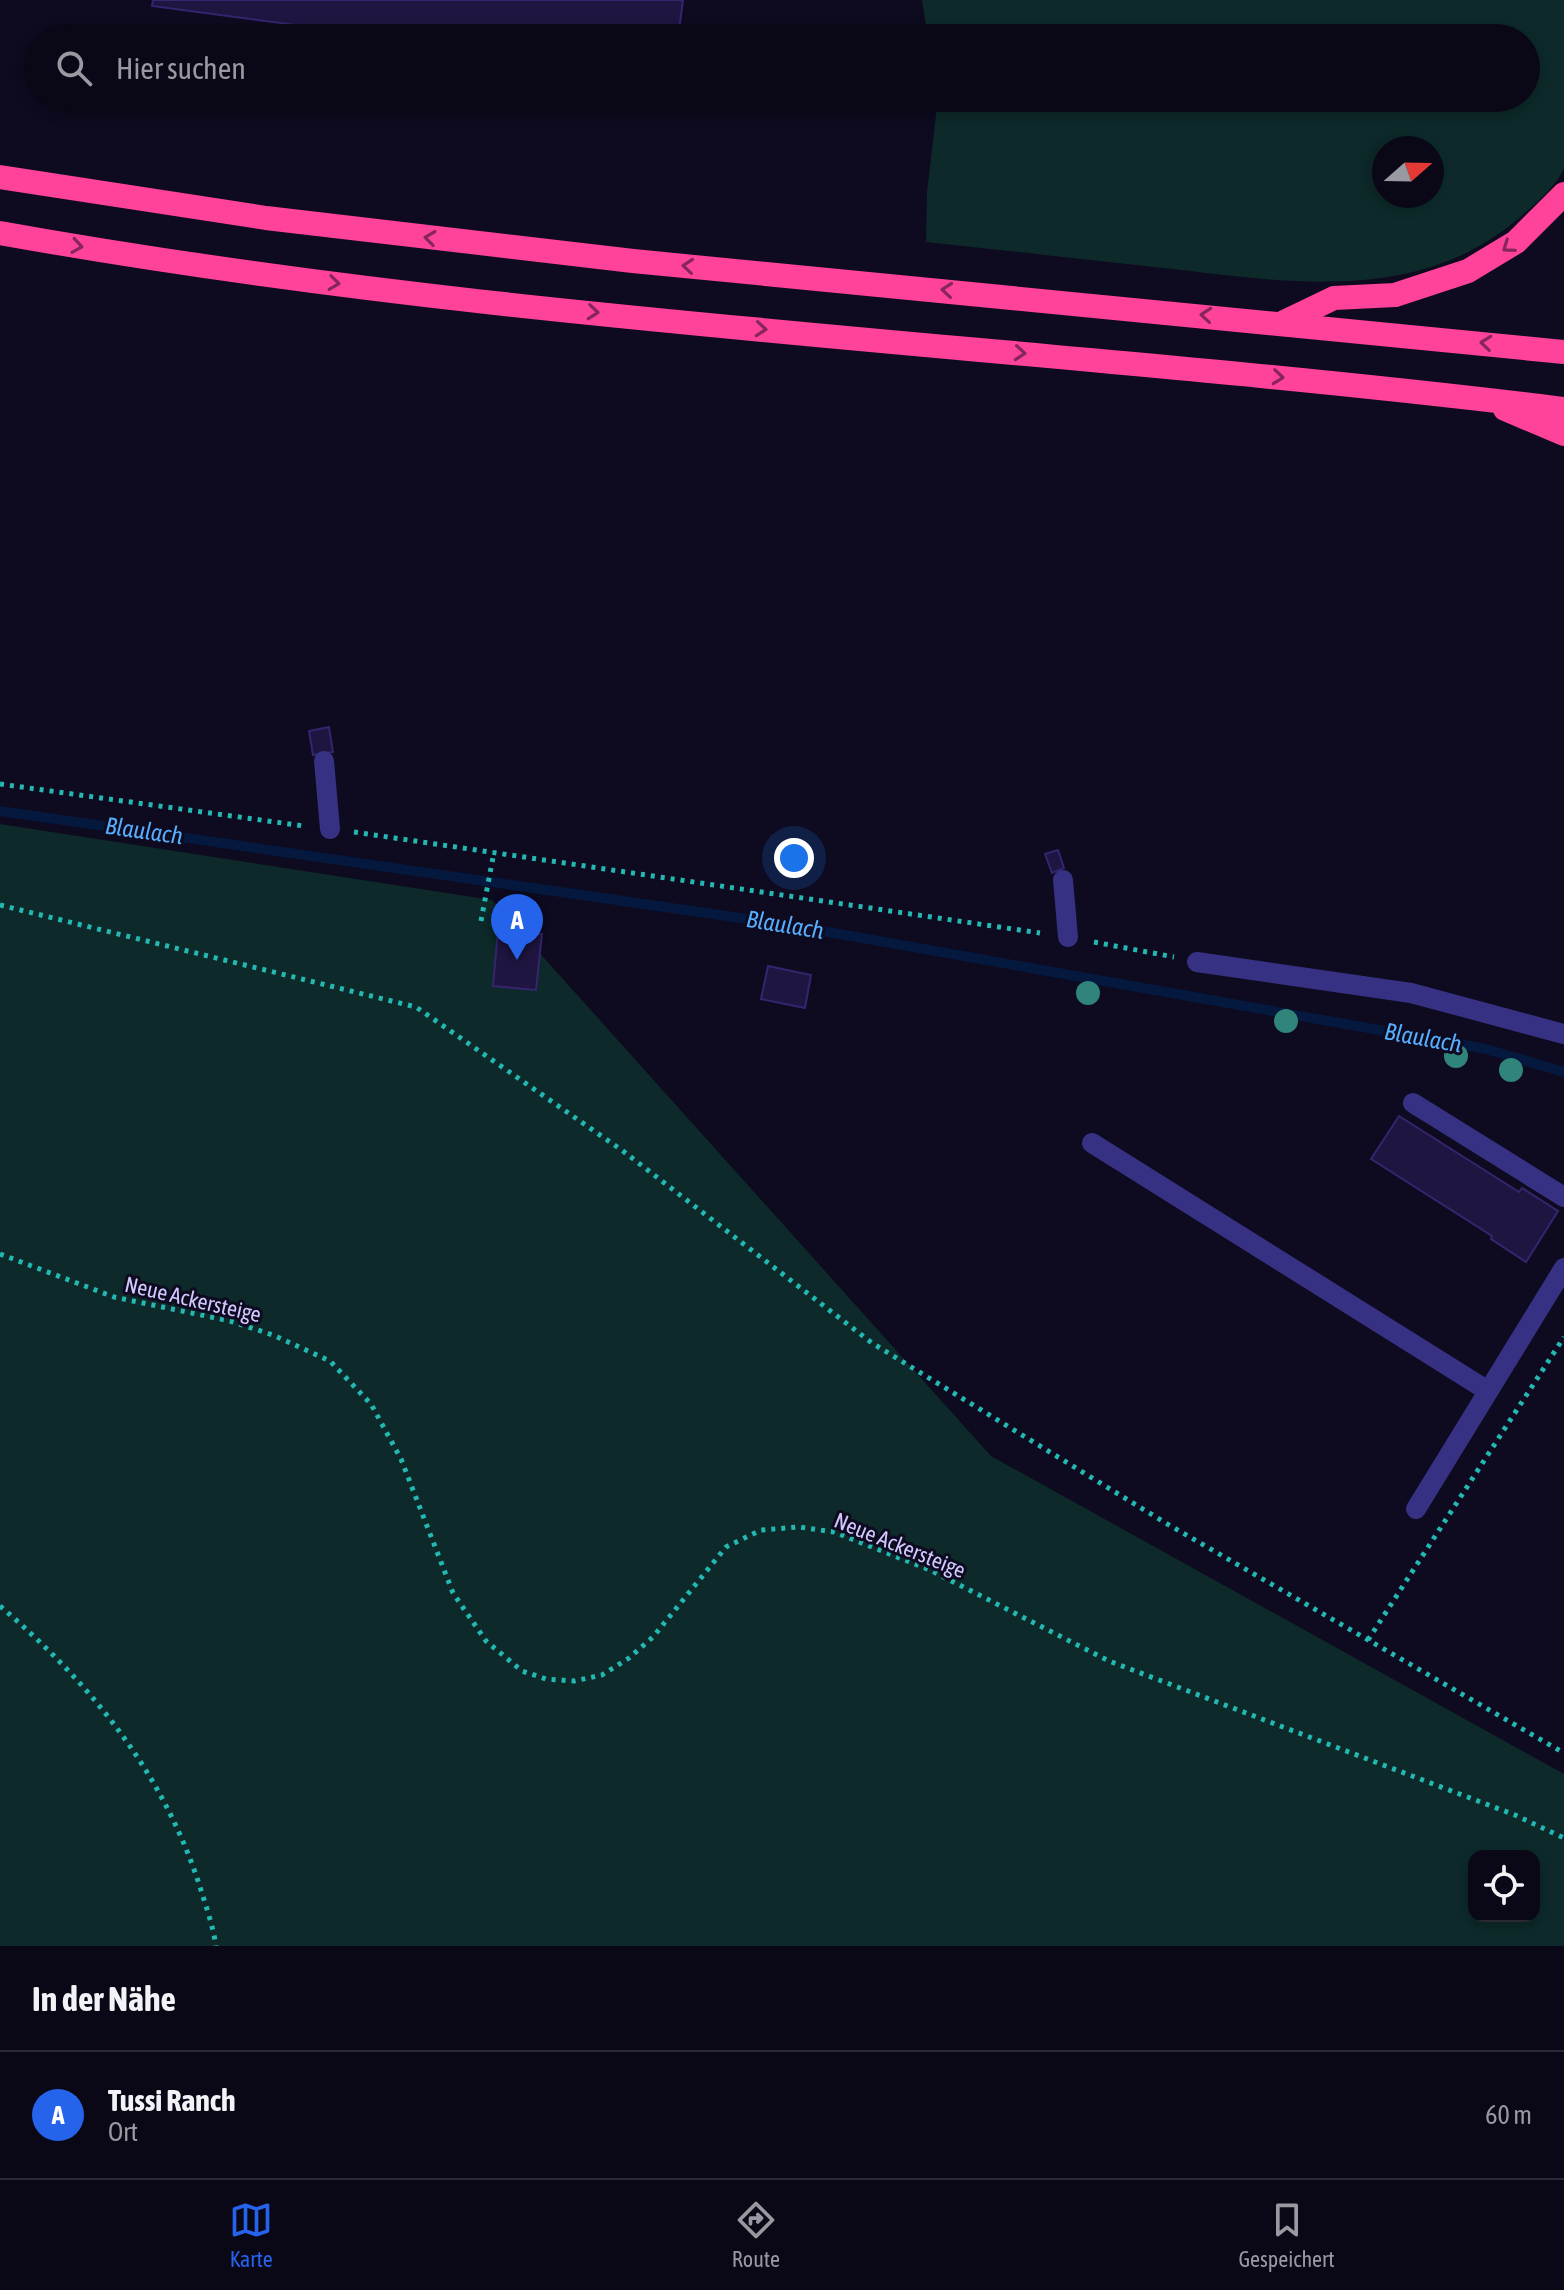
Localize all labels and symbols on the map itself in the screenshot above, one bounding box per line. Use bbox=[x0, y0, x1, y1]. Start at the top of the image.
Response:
north arrow bbox=[1372, 136, 1444, 208]
one-way arrow bbox=[423, 230, 437, 247]
one-way arrow bbox=[70, 237, 84, 254]
one-way arrow bbox=[1502, 237, 1516, 252]
one-way arrow bbox=[681, 258, 694, 275]
one-way arrow bbox=[328, 274, 341, 291]
one-way arrow bbox=[940, 282, 953, 299]
one-way arrow bbox=[587, 304, 600, 321]
one-way arrow bbox=[1199, 306, 1212, 323]
one-way arrow bbox=[755, 320, 768, 337]
one-way arrow bbox=[1480, 334, 1493, 351]
one-way arrow bbox=[1014, 344, 1027, 361]
one-way arrow bbox=[1272, 369, 1285, 386]
water label: Blaulach bbox=[104, 812, 185, 849]
your location bbox=[774, 838, 814, 878]
pin: A bbox=[491, 894, 543, 960]
water label: Blaulach bbox=[745, 905, 826, 944]
water label: Blaulach bbox=[1382, 1017, 1464, 1058]
street label: Neue Ackersteige bbox=[122, 1271, 264, 1327]
street label: Neue Ackersteige bbox=[831, 1507, 969, 1583]

